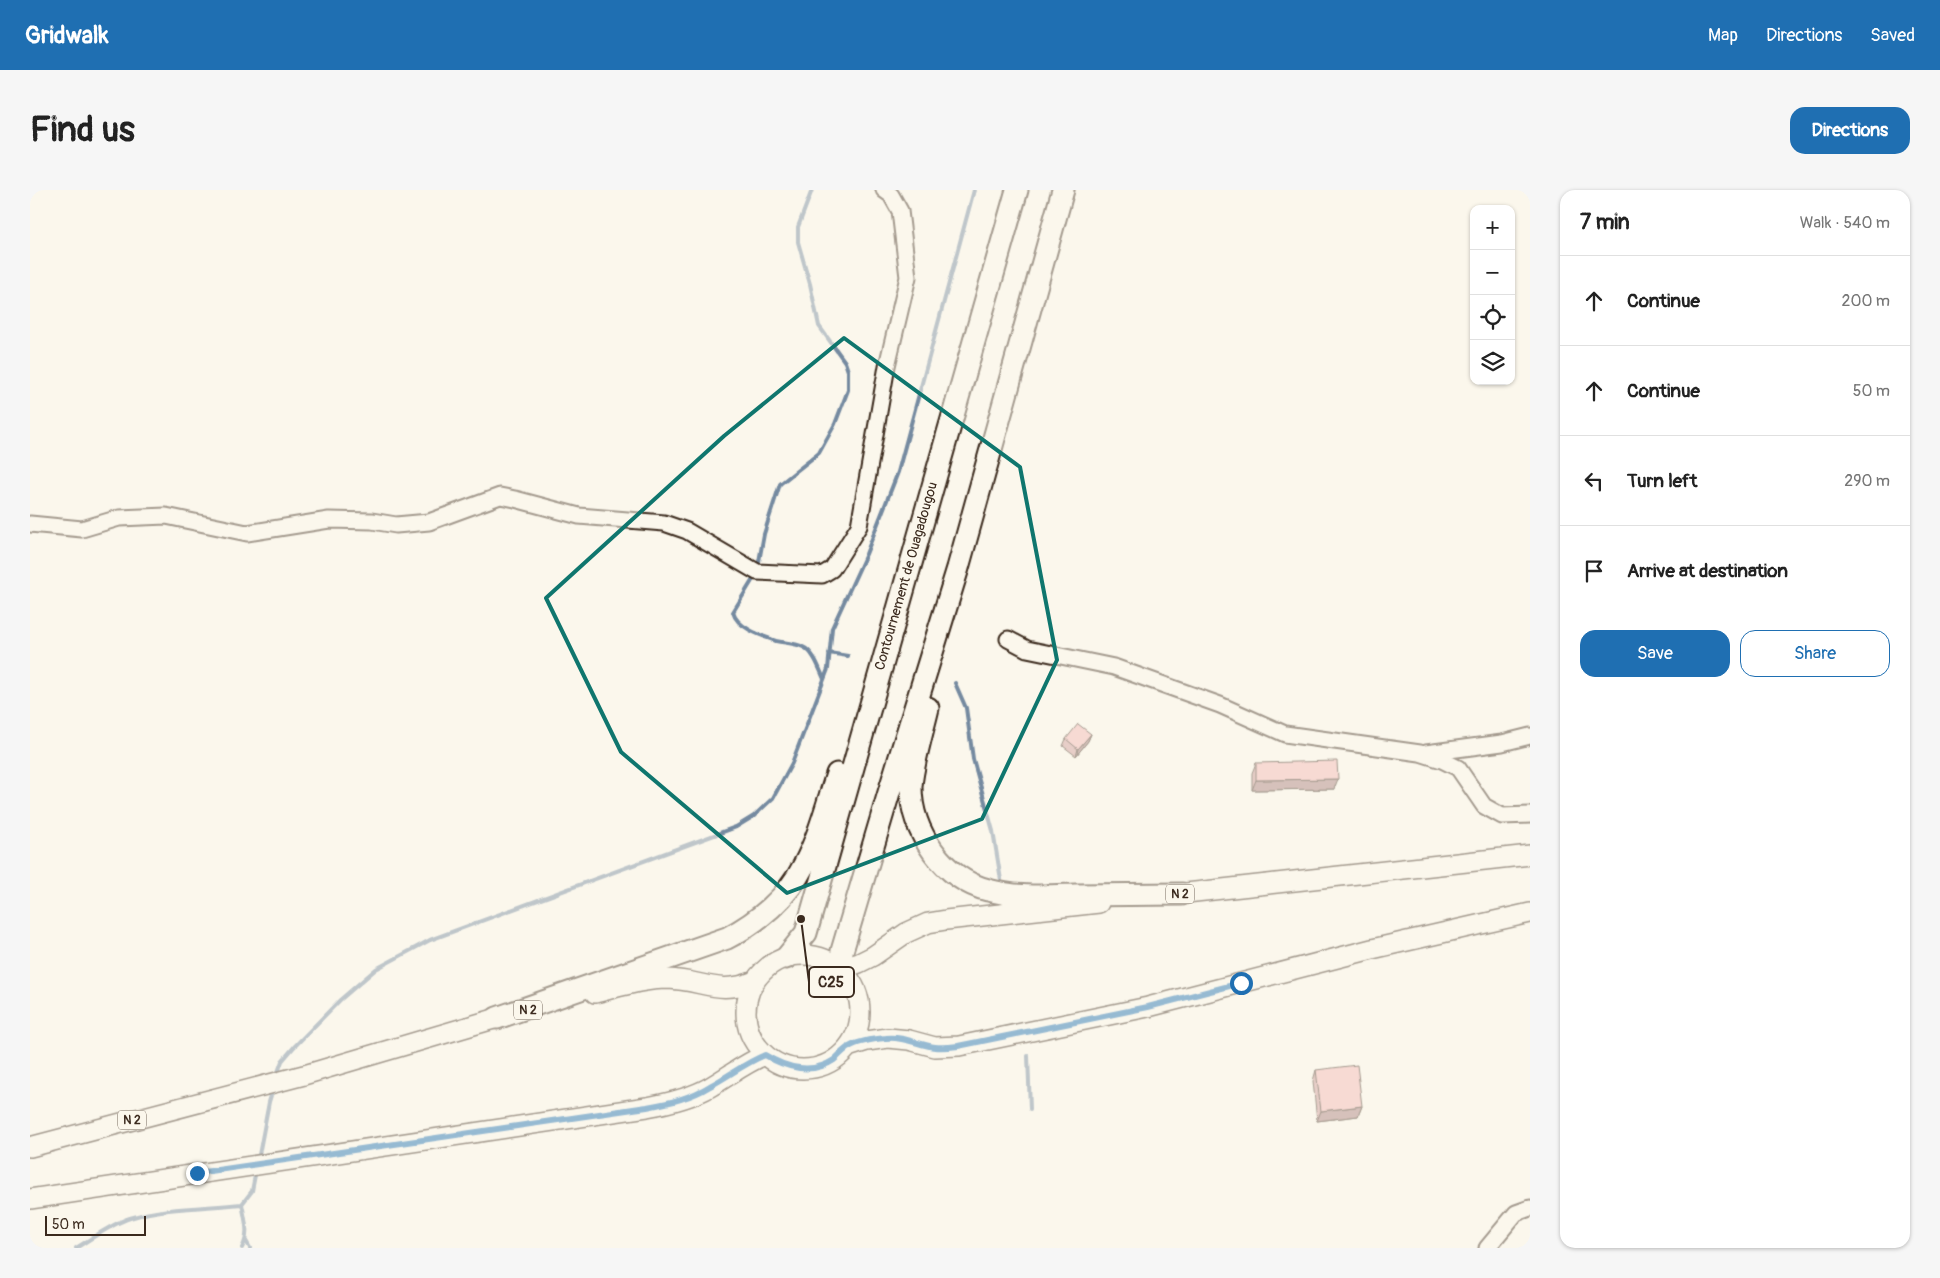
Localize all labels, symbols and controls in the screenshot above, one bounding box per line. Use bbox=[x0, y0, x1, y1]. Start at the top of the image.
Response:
text: Gridwalk bbox=[25, 21, 109, 50]
text: Map bbox=[1708, 24, 1738, 47]
text: Directions bbox=[1766, 24, 1842, 47]
text: Saved bbox=[1870, 24, 1915, 47]
button: Directions bbox=[1790, 107, 1910, 154]
text: Find us bbox=[30, 108, 135, 152]
map controls bbox=[1470, 205, 1515, 385]
button: + bbox=[1470, 205, 1515, 250]
text: 7 min bbox=[1580, 209, 1630, 236]
text: Walk · 540 m bbox=[1800, 213, 1890, 233]
button: − bbox=[1470, 250, 1515, 295]
icon: ahead bbox=[1580, 287, 1608, 315]
text: Continue bbox=[1627, 289, 1700, 313]
text: 200 m bbox=[1842, 291, 1890, 311]
button: locate bbox=[1470, 295, 1515, 340]
button: layers bbox=[1470, 340, 1515, 385]
icon: ahead bbox=[1580, 377, 1608, 405]
text: Continue bbox=[1627, 379, 1700, 403]
text: 50 m bbox=[1853, 381, 1890, 401]
icon: left bbox=[1580, 467, 1608, 495]
text: Turn left bbox=[1627, 469, 1697, 493]
text: 290 m bbox=[1844, 471, 1890, 491]
street label: Contournement de Ouagadougou bbox=[871, 480, 941, 672]
icon: arrive bbox=[1580, 557, 1608, 585]
text: Arrive at destination bbox=[1627, 559, 1788, 583]
button: Save bbox=[1580, 630, 1730, 677]
button: Share bbox=[1740, 630, 1890, 677]
road number: N 2 bbox=[1166, 884, 1194, 904]
callout: C25 bbox=[809, 967, 854, 997]
route start bbox=[1230, 972, 1253, 995]
text: C25 bbox=[818, 973, 844, 992]
road number: N 2 bbox=[514, 1000, 542, 1020]
road number: N 2 bbox=[118, 1110, 146, 1130]
route end bbox=[186, 1162, 209, 1185]
scale bar bbox=[45, 1213, 146, 1236]
text: 50 m bbox=[52, 1216, 85, 1233]

